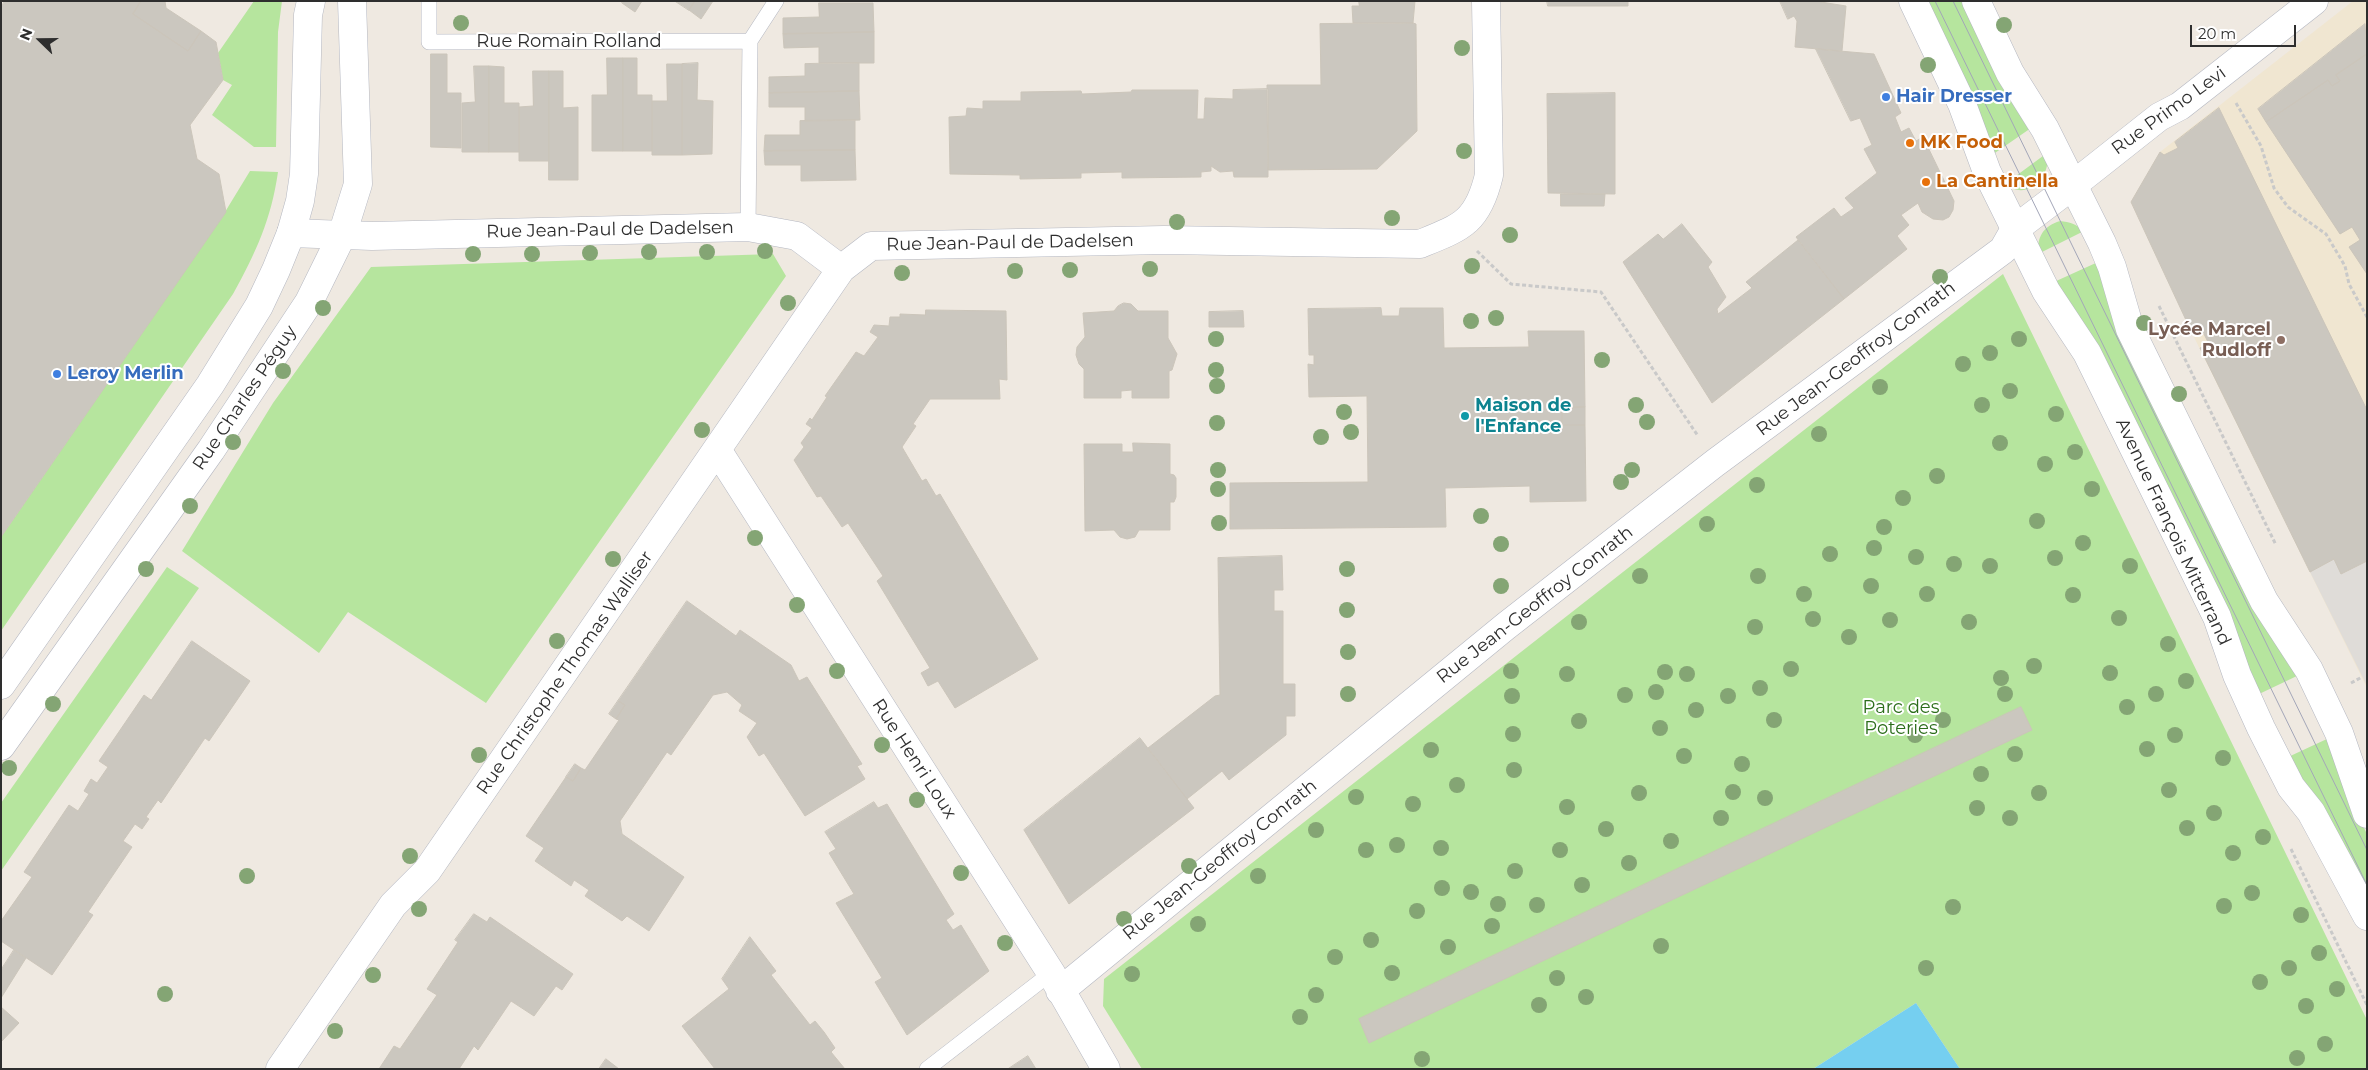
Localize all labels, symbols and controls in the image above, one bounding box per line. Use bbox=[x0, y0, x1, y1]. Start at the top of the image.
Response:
north arrow bbox=[15, 15, 65, 65]
scale bar bbox=[2193, 15, 2299, 47]
text: 20 m bbox=[2198, 24, 2236, 43]
text: N bbox=[16, 26, 37, 43]
street label: Rue Romain Rolland bbox=[476, 31, 662, 53]
street label: Rue Primo Levi bbox=[2108, 62, 2230, 160]
place label: Hair Dresser bbox=[1896, 86, 2012, 108]
marker: Hair Dresser bbox=[1880, 91, 1892, 103]
place label: MK Food bbox=[1920, 132, 2003, 154]
marker: MK Food bbox=[1904, 137, 1916, 149]
place label: La Cantinella bbox=[1936, 171, 2059, 193]
marker: La Cantinella bbox=[1920, 176, 1932, 188]
street label: Rue Jean-Paul de Dadelsen bbox=[486, 217, 734, 243]
street label: Rue Jean-Paul de Dadelsen bbox=[886, 230, 1134, 256]
street label: Rue Jean-Geoffroy Conrath bbox=[1752, 277, 1960, 441]
place label: Lycée Marcel Rudloff bbox=[2148, 319, 2271, 362]
street label: Rue Charles Péguy bbox=[188, 321, 302, 475]
marker: Lycée Marcel Rudloff bbox=[2275, 334, 2287, 346]
place label: Leroy Merlin bbox=[67, 363, 184, 385]
marker: Leroy Merlin bbox=[51, 368, 63, 380]
place label: Maison de l'Enfance bbox=[1475, 395, 1571, 438]
marker: Maison de l'Enfance bbox=[1459, 410, 1471, 422]
street label: Avenue François Mitterrand bbox=[2111, 415, 2235, 649]
street label: Rue Jean-Geoffroy Conrath bbox=[1432, 522, 1638, 688]
street label: Rue Christophe Thomas Walliser bbox=[472, 547, 658, 799]
street label: Rue Henri Loux bbox=[867, 695, 961, 823]
park label: Parc des Poteries bbox=[1863, 697, 1939, 740]
street label: Rue Jean-Geoffroy Conrath bbox=[1119, 775, 1321, 945]

